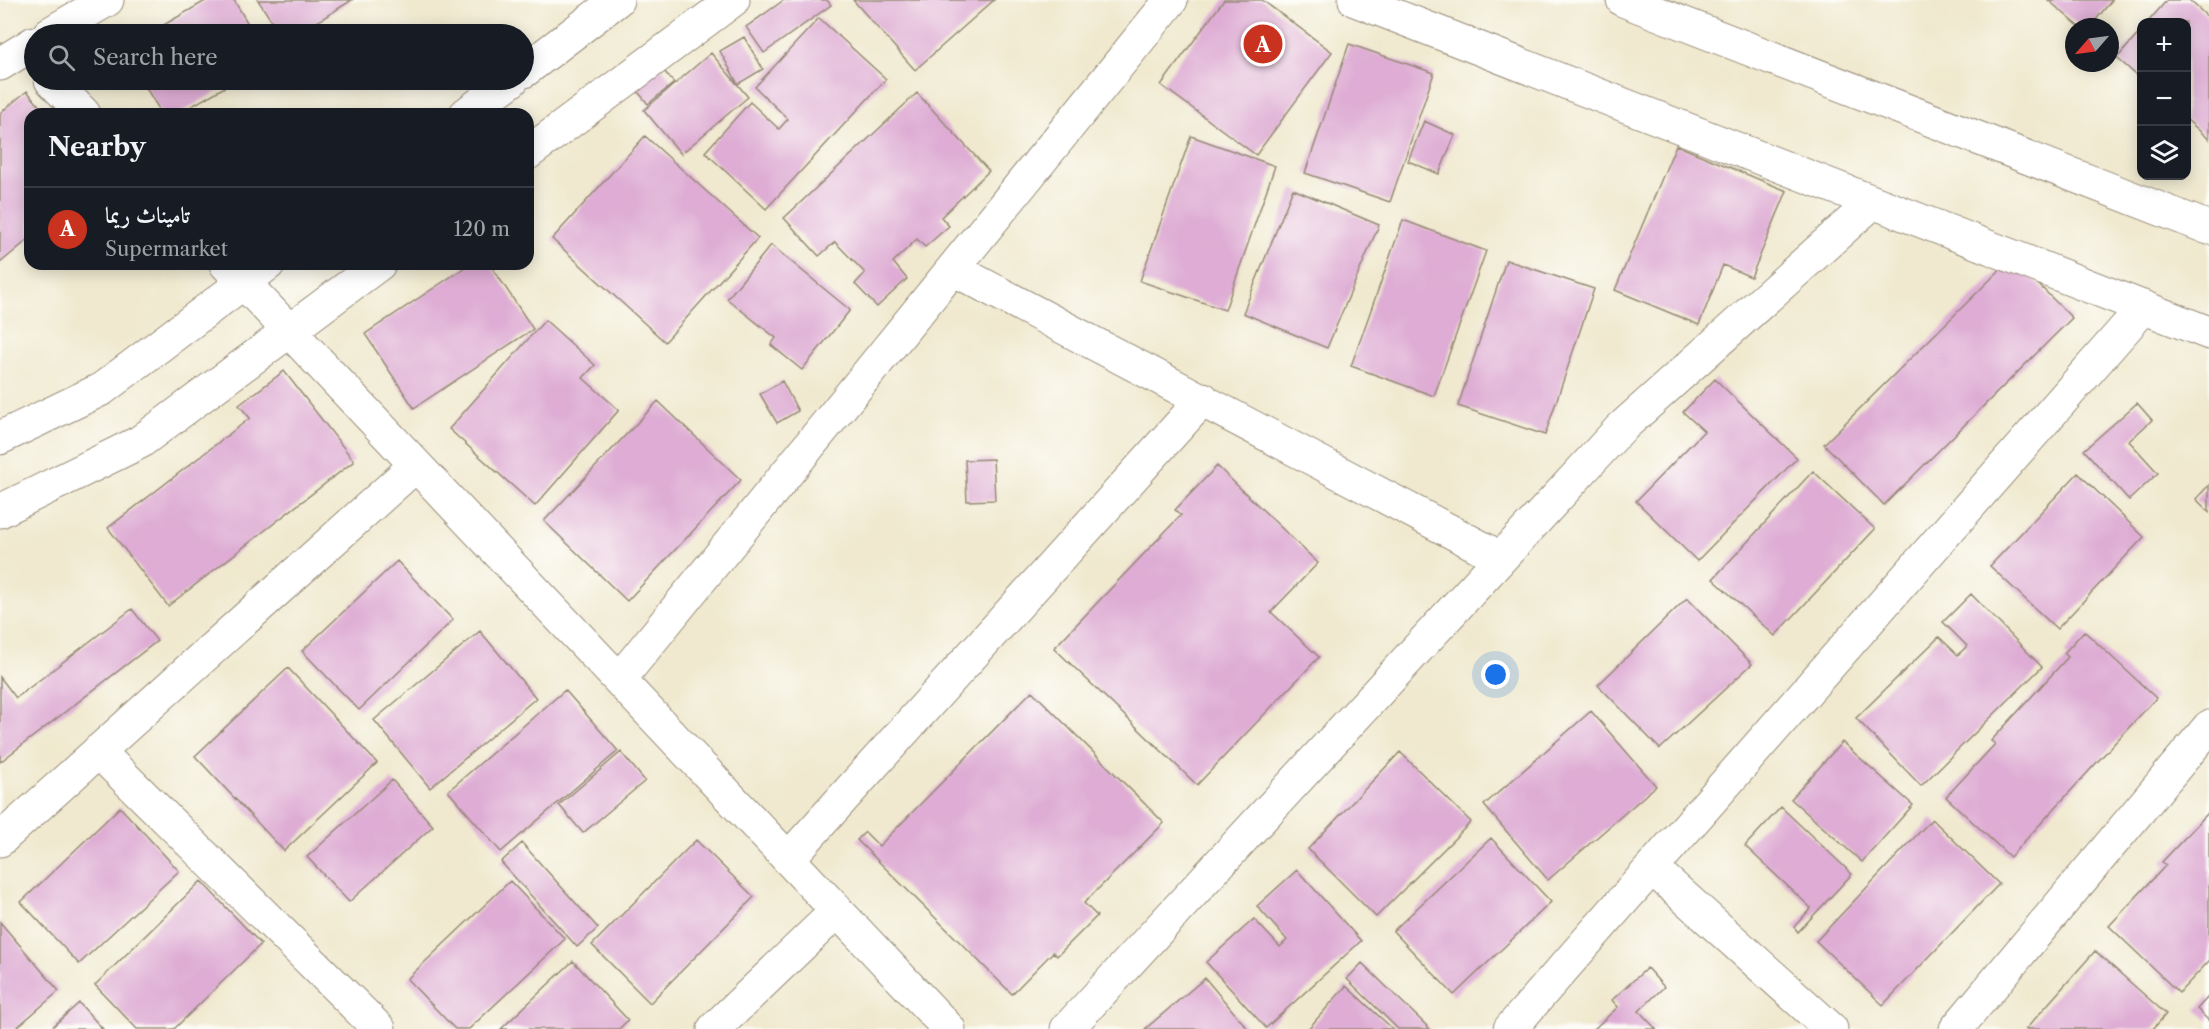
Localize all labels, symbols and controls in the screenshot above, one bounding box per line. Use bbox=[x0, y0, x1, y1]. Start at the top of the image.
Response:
north arrow bbox=[2065, 18, 2119, 72]
map controls bbox=[2137, 18, 2191, 180]
button: + bbox=[2137, 18, 2191, 72]
pin: A bbox=[1244, 22, 1282, 66]
search box bbox=[24, 24, 534, 90]
icon: search bbox=[45, 41, 78, 74]
text: Search here bbox=[93, 44, 218, 71]
button: − bbox=[2137, 72, 2191, 126]
button: layers bbox=[2137, 126, 2191, 180]
text: Nearby bbox=[48, 131, 146, 163]
text: تاميناث ريما bbox=[105, 202, 190, 229]
text: A bbox=[60, 217, 75, 241]
text: 120 m bbox=[453, 217, 510, 241]
text: Supermarket bbox=[105, 237, 228, 261]
your location bbox=[1481, 660, 1510, 689]

